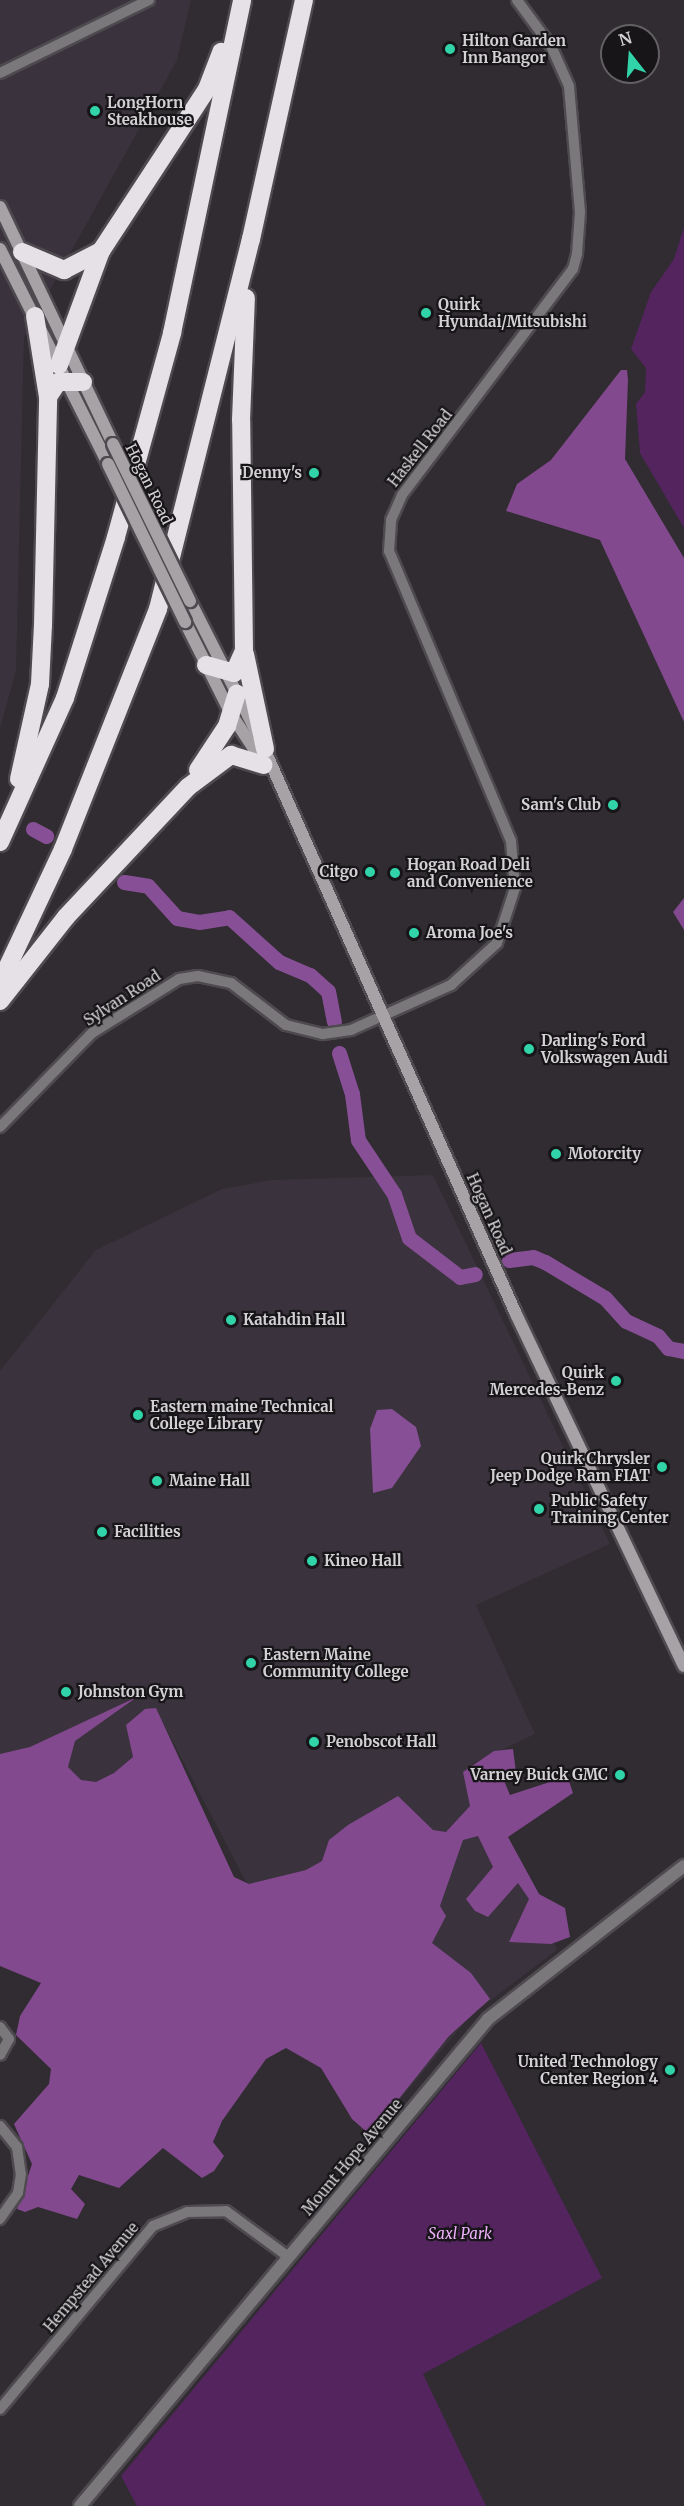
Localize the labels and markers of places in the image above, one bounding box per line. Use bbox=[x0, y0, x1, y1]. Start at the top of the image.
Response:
place label: Hilton Garden Inn Bangor bbox=[462, 31, 566, 66]
marker: Hilton Garden Inn Bangor bbox=[443, 42, 457, 56]
place label: LongHorn Steakhouse bbox=[107, 93, 192, 128]
marker: LongHorn Steakhouse bbox=[88, 104, 102, 118]
place label: Quirk Hyundai/Mitsubishi bbox=[438, 295, 587, 330]
marker: Quirk Hyundai/Mitsubishi bbox=[419, 306, 433, 320]
place label: Denny's bbox=[242, 464, 302, 482]
marker: Denny's bbox=[307, 466, 321, 480]
place label: Sam's Club bbox=[521, 796, 601, 814]
marker: Sam's Club bbox=[606, 798, 620, 812]
place label: Hogan Road Deli and Convenience bbox=[407, 855, 533, 890]
place label: Citgo bbox=[319, 863, 358, 881]
marker: Citgo bbox=[363, 865, 377, 879]
marker: Hogan Road Deli and Convenience bbox=[388, 866, 402, 880]
place label: Aroma Joe's bbox=[426, 924, 513, 942]
marker: Aroma Joe's bbox=[407, 926, 421, 940]
place label: Darling's Ford Volkswagen Audi bbox=[541, 1031, 668, 1066]
marker: Darling's Ford Volkswagen Audi bbox=[522, 1042, 536, 1056]
place label: Motorcity bbox=[568, 1145, 641, 1163]
marker: Motorcity bbox=[549, 1147, 563, 1161]
place label: Katahdin Hall bbox=[243, 1311, 345, 1329]
marker: Katahdin Hall bbox=[224, 1313, 238, 1327]
place label: Quirk Mercedes-Benz bbox=[489, 1363, 604, 1398]
marker: Quirk Mercedes-Benz bbox=[609, 1374, 623, 1388]
place label: Eastern maine Technical College Library bbox=[150, 1397, 333, 1432]
marker: Eastern maine Technical College Library bbox=[131, 1408, 145, 1422]
place label: Quirk Chrysler Jeep Dodge Ram FIAT bbox=[490, 1449, 650, 1484]
marker: Quirk Chrysler Jeep Dodge Ram FIAT bbox=[655, 1460, 669, 1474]
place label: Maine Hall bbox=[169, 1472, 250, 1490]
marker: Maine Hall bbox=[150, 1474, 164, 1488]
place label: Public Safety Training Center bbox=[551, 1491, 669, 1526]
marker: Public Safety Training Center bbox=[532, 1502, 546, 1516]
place label: Facilities bbox=[114, 1523, 181, 1541]
marker: Facilities bbox=[95, 1525, 109, 1539]
place label: Kineo Hall bbox=[324, 1552, 402, 1570]
marker: Kineo Hall bbox=[305, 1554, 319, 1568]
place label: Eastern Maine Community College bbox=[263, 1645, 409, 1680]
marker: Eastern Maine Community College bbox=[244, 1656, 258, 1670]
place label: Johnston Gym bbox=[78, 1683, 183, 1701]
marker: Johnston Gym bbox=[59, 1685, 73, 1699]
place label: Penobscot Hall bbox=[326, 1733, 436, 1751]
marker: Penobscot Hall bbox=[307, 1735, 321, 1749]
place label: Varney Buick GMC bbox=[471, 1766, 608, 1784]
marker: Varney Buick GMC bbox=[613, 1768, 627, 1782]
place label: United Technology Center Region 4 bbox=[518, 2052, 658, 2087]
marker: United Technology Center Region 4 bbox=[663, 2063, 677, 2077]

